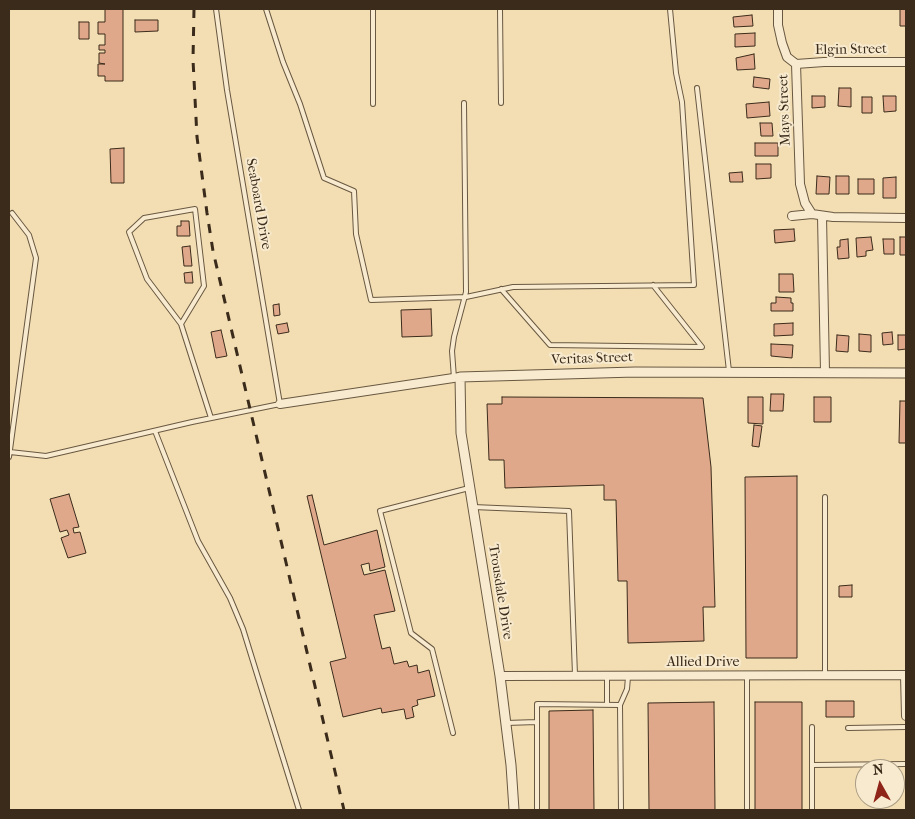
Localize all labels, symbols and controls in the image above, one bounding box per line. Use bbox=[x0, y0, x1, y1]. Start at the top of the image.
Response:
street label: Elgin Street bbox=[815, 41, 887, 59]
street label: Mays Street bbox=[775, 74, 795, 146]
street label: Seaboard Drive bbox=[242, 157, 274, 251]
street label: Veritas Street bbox=[551, 349, 633, 369]
street label: Trousdale Drive bbox=[484, 543, 516, 641]
street label: Allied Drive bbox=[667, 655, 739, 671]
north arrow bbox=[855, 759, 905, 809]
text: N bbox=[872, 761, 885, 779]

